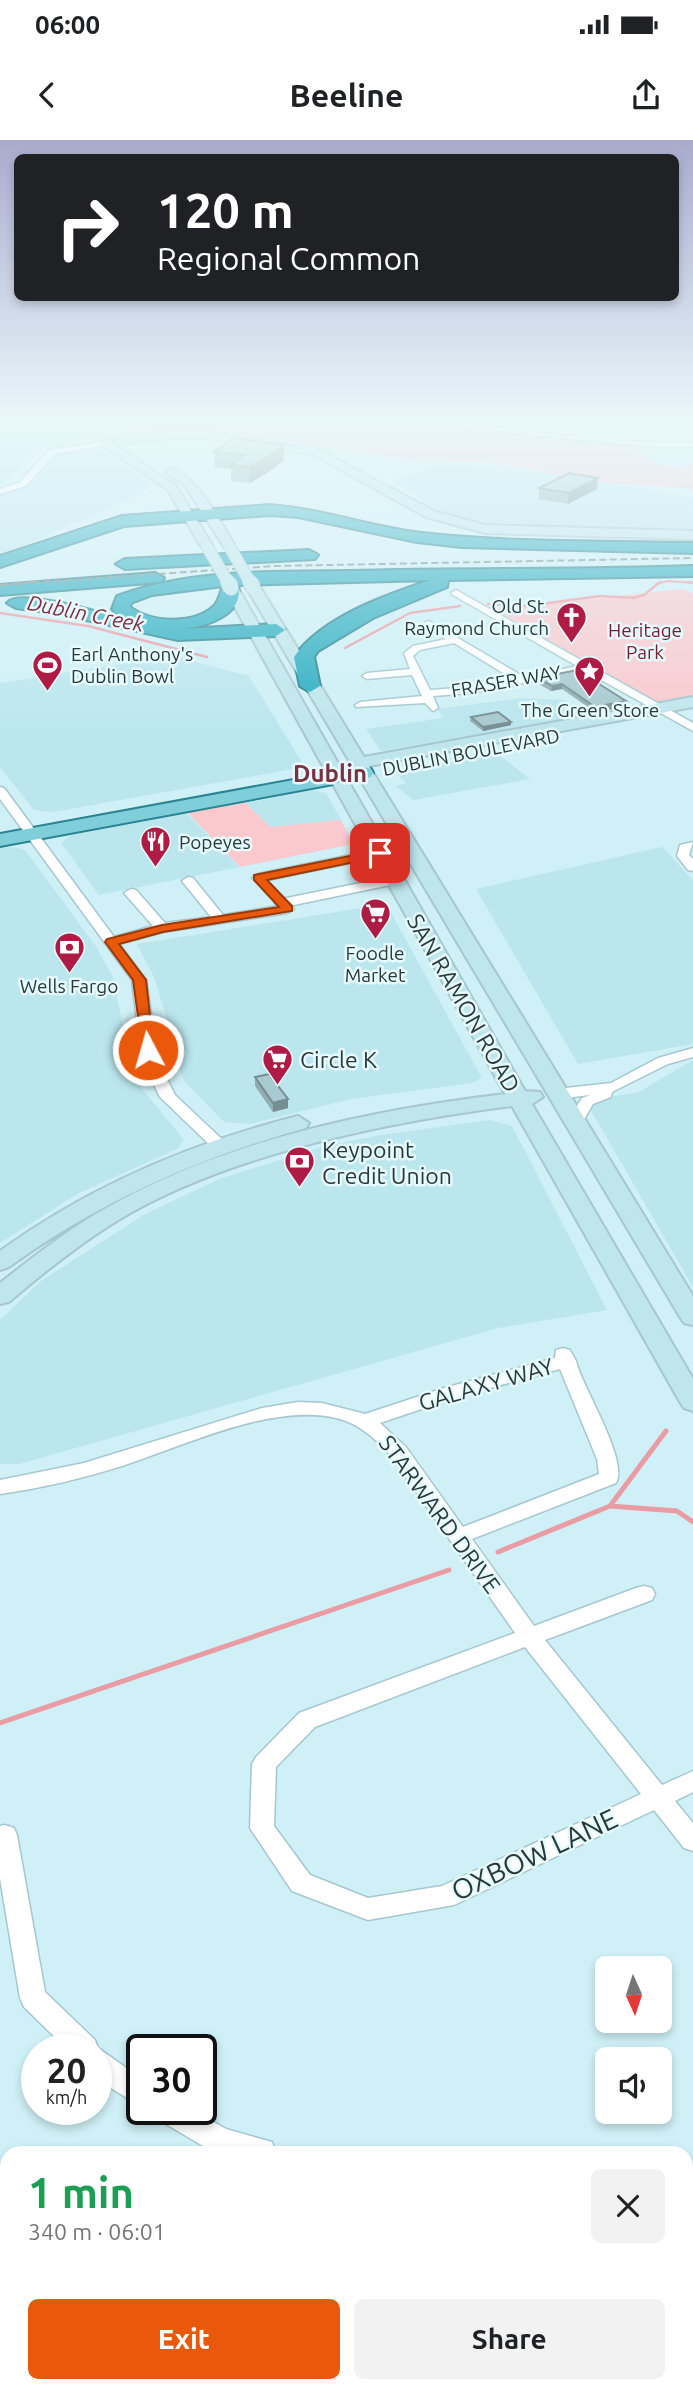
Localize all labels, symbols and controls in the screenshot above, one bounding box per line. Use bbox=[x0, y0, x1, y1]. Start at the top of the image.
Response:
text: 06:00 bbox=[35, 10, 100, 39]
icon: back bbox=[28, 76, 66, 114]
icon: share bbox=[627, 76, 665, 114]
text: Beeline bbox=[290, 77, 403, 113]
icon: right bbox=[42, 182, 133, 273]
text: 120 m bbox=[157, 182, 294, 237]
text: Regional Common bbox=[157, 240, 420, 276]
water label: Dublin Creek bbox=[26, 590, 147, 636]
place label: Old St. Raymond Church bbox=[404, 595, 549, 639]
church icon: Old St. Raymond Church bbox=[555, 600, 589, 644]
park label: Heritage Park bbox=[608, 619, 682, 663]
place label: Earl Anthony's Dublin Bowl bbox=[71, 643, 193, 687]
sports icon: Earl Anthony's Dublin Bowl bbox=[31, 648, 65, 692]
place icon: The Green Store bbox=[573, 654, 607, 698]
street label: FRASER WAY bbox=[449, 661, 563, 701]
place label: The Green Store bbox=[521, 699, 659, 721]
street label: DUBLIN BOULEVARD bbox=[381, 724, 561, 780]
district label: Dublin bbox=[293, 760, 367, 787]
pin bbox=[350, 823, 410, 883]
restaurant icon: Popeyes bbox=[139, 825, 173, 869]
place label: Popeyes bbox=[179, 831, 251, 853]
icon: arrive bbox=[361, 834, 399, 872]
supermarket icon: Foodle Market bbox=[358, 897, 392, 941]
street label: SAN RAMON ROAD bbox=[403, 910, 525, 1096]
bank icon: Wells Fargo bbox=[52, 930, 86, 974]
place label: Foodle Market bbox=[345, 942, 406, 986]
place label: Wells Fargo bbox=[20, 975, 118, 997]
position arrow bbox=[111, 1013, 185, 1087]
supermarket icon: Circle K bbox=[260, 1042, 294, 1086]
place label: Circle K bbox=[300, 1047, 377, 1072]
place label: Keypoint Credit Union bbox=[322, 1137, 452, 1188]
bank icon: Keypoint Credit Union bbox=[282, 1145, 316, 1189]
street label: GALAXY WAY bbox=[416, 1353, 557, 1415]
street label: STARWARD DRIVE bbox=[374, 1430, 506, 1598]
street label: OXBOW LANE bbox=[446, 1802, 622, 1906]
north arrow bbox=[595, 1956, 672, 2034]
map controls bbox=[595, 1956, 672, 2124]
speed limit sign: 30 bbox=[126, 2034, 217, 2125]
button: sound bbox=[595, 2047, 672, 2124]
text: 20 bbox=[47, 2050, 86, 2090]
text: km/h bbox=[46, 2087, 87, 2107]
text: 1 min bbox=[28, 2169, 134, 2216]
button: close bbox=[591, 2169, 665, 2243]
text: 340 m · 06:01 bbox=[28, 2219, 166, 2244]
button: Exit bbox=[28, 2299, 340, 2379]
button: Share bbox=[354, 2299, 665, 2379]

